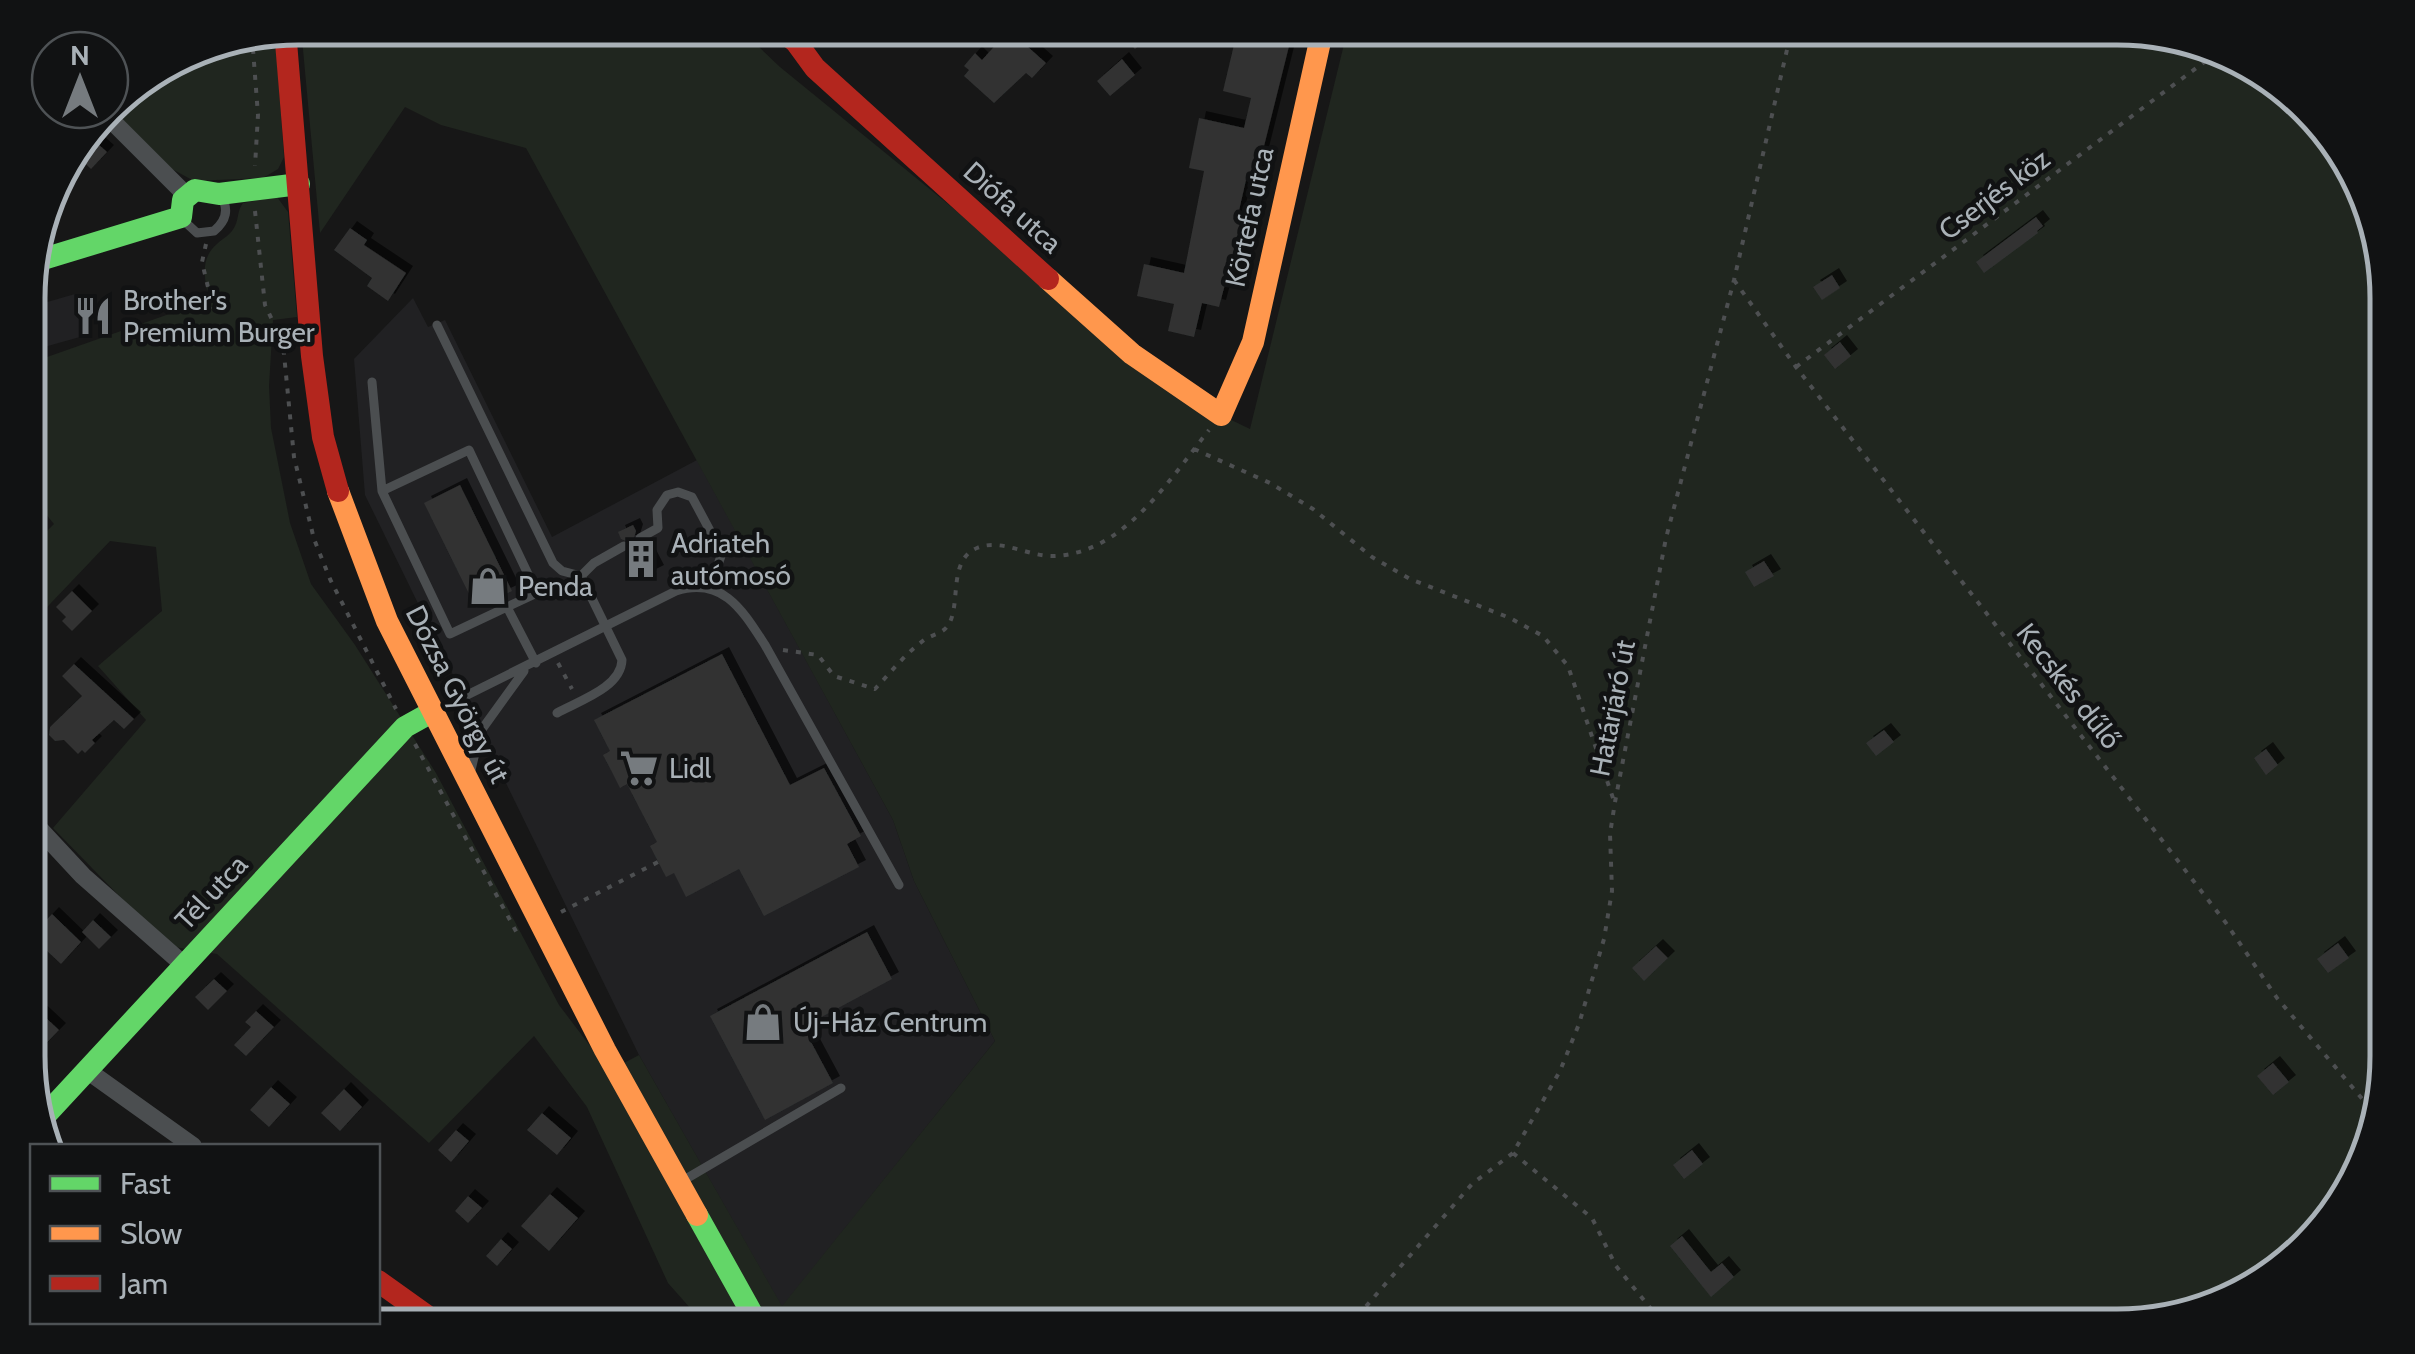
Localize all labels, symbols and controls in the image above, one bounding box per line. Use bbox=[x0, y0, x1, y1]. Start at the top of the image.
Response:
north arrow bbox=[30, 30, 130, 130]
text: N bbox=[70, 38, 90, 72]
street label: Cserjés köz bbox=[1932, 141, 2056, 247]
street label: Körtefa utca bbox=[1218, 144, 1280, 290]
street label: Diófa utca bbox=[957, 154, 1070, 260]
place label: Brother's Premium Burger bbox=[123, 283, 315, 349]
restaurant icon: Brother's Premium Burger bbox=[72, 295, 114, 337]
place label: Adriateh autómosó bbox=[671, 526, 791, 592]
building icon: Adriateh autómosó bbox=[620, 538, 662, 580]
shop icon: Penda bbox=[467, 565, 509, 607]
place label: Penda bbox=[518, 569, 593, 603]
street label: Dózsa György út bbox=[399, 600, 517, 788]
street label: Kecskés dűlő bbox=[2009, 616, 2129, 756]
street label: Határjáró út bbox=[1582, 637, 1642, 779]
supermarket icon: Lidl bbox=[618, 747, 660, 789]
place label: Lidl bbox=[669, 751, 712, 785]
street label: Tél utca bbox=[168, 847, 255, 937]
shop icon: Új-Ház Centrum bbox=[742, 1001, 784, 1043]
place label: Új-Ház Centrum bbox=[793, 1005, 987, 1039]
legend bbox=[30, 1144, 380, 1324]
text: Fast bbox=[120, 1165, 171, 1202]
text: Slow bbox=[120, 1215, 183, 1252]
text: Jam bbox=[119, 1265, 168, 1302]

